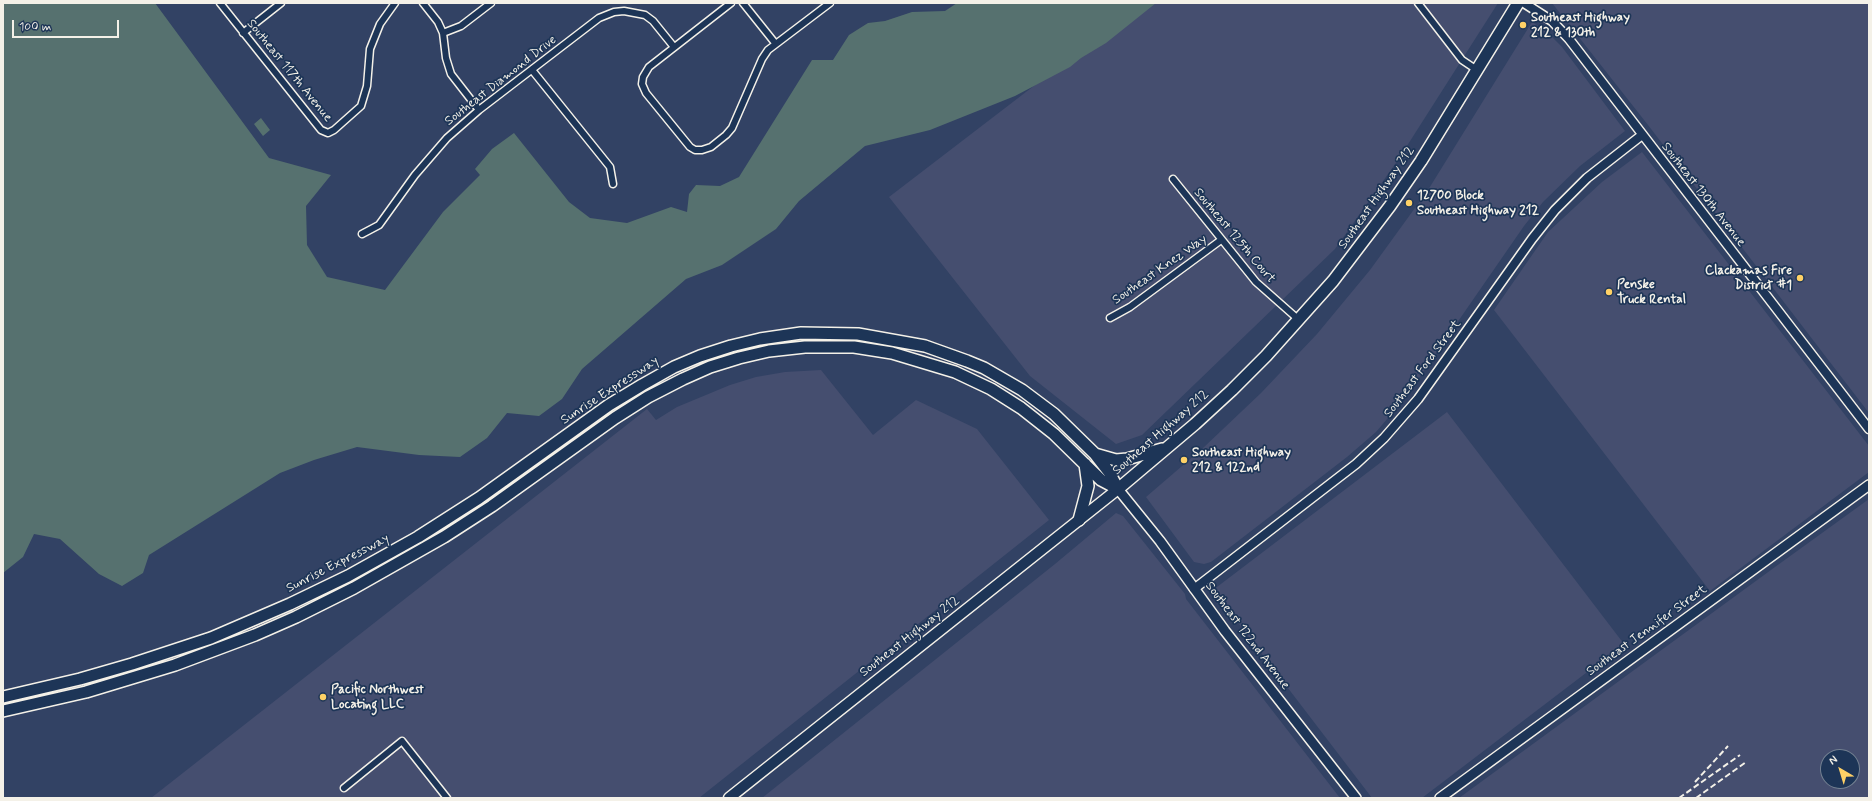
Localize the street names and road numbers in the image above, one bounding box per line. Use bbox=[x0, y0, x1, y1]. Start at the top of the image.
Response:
street label: Southeast 117th Avenue bbox=[243, 17, 335, 125]
street label: Southeast Diamond Drive bbox=[442, 33, 560, 129]
street label: Southeast 130th Avenue bbox=[1658, 140, 1748, 250]
street label: Southeast Highway 212 bbox=[1336, 144, 1418, 252]
street label: Southeast 125th Court bbox=[1190, 185, 1278, 287]
street label: Southeast Knez Way bbox=[1110, 232, 1210, 308]
street label: Southeast Ford Street bbox=[1381, 317, 1465, 421]
street label: Sunrise Expressway bbox=[558, 354, 662, 428]
street label: Southeast Highway 212 bbox=[1110, 387, 1212, 479]
street label: Sunrise Expressway bbox=[284, 531, 392, 597]
street label: Southeast 122nd Avenue bbox=[1201, 579, 1293, 693]
street label: Southeast Jennifer Street bbox=[1584, 582, 1710, 680]
street label: Southeast Highway 212 bbox=[857, 593, 963, 681]

